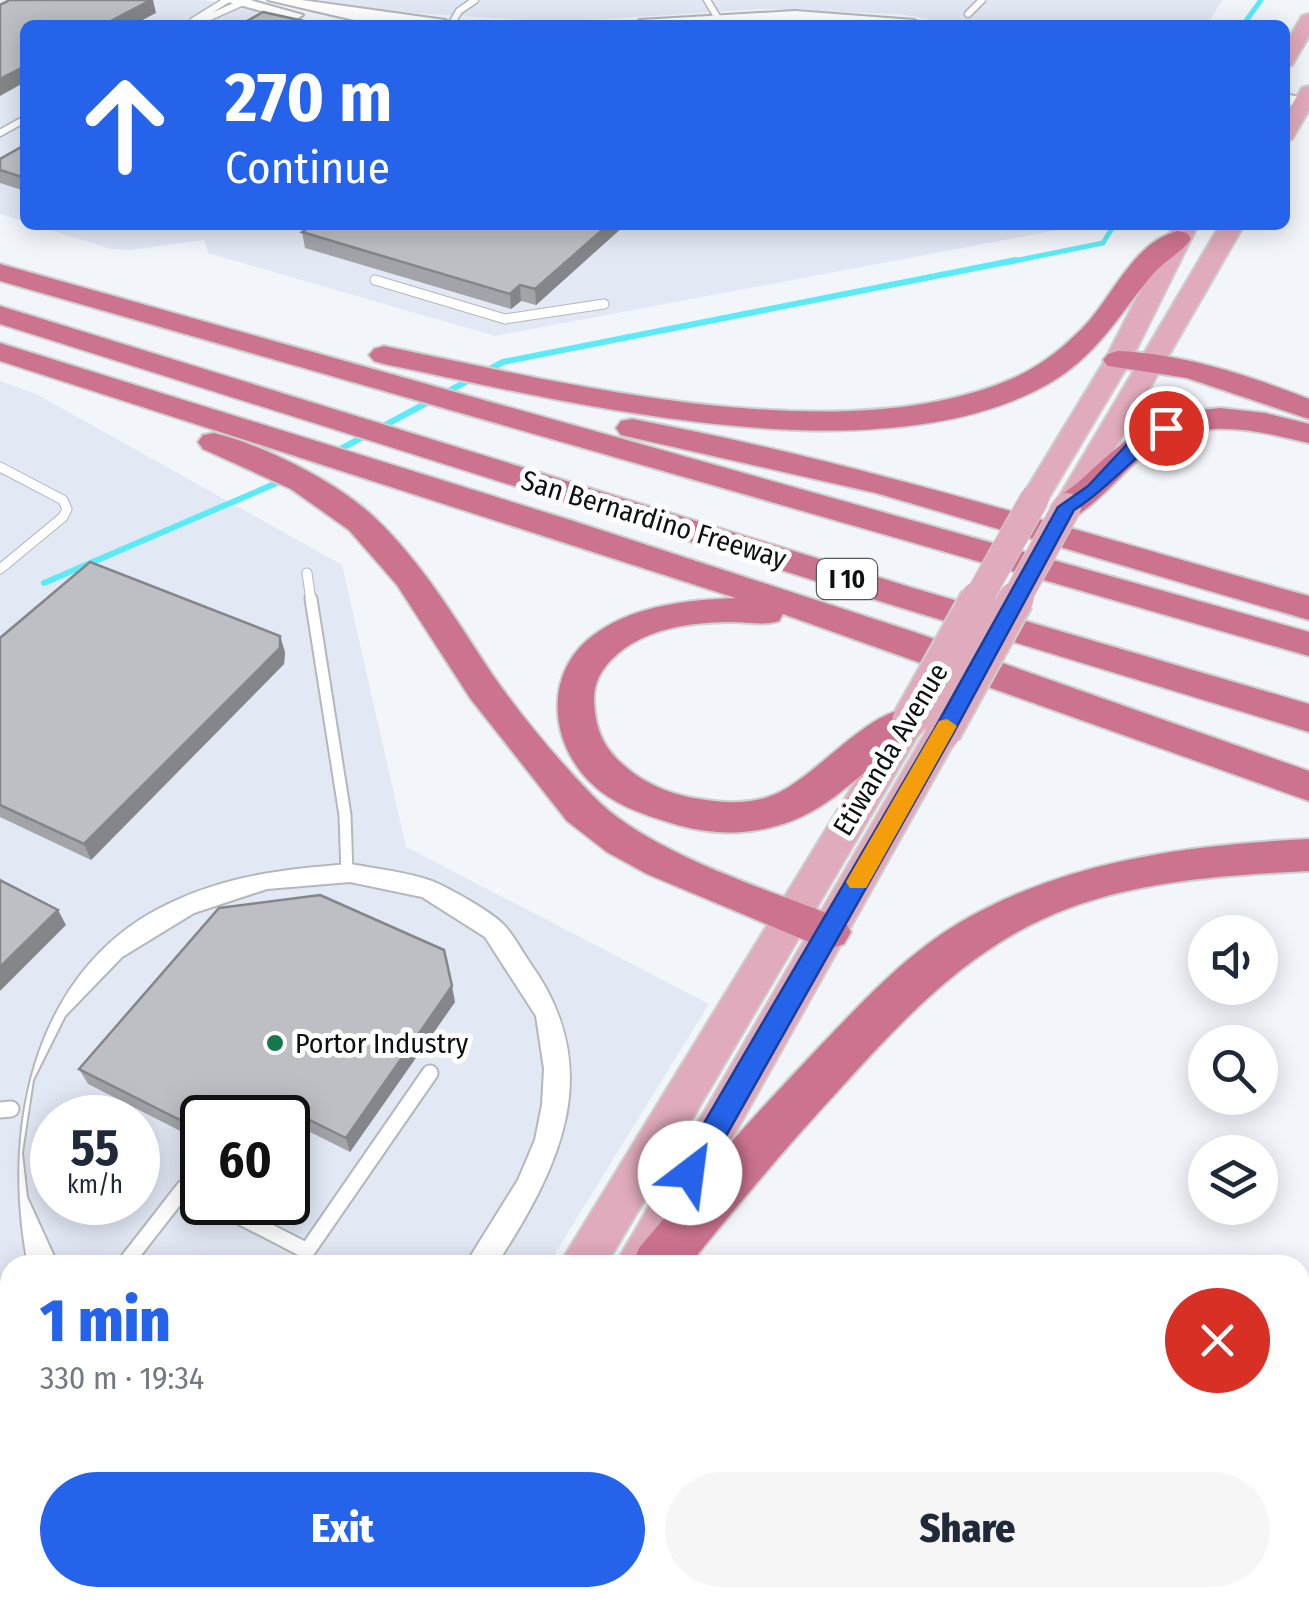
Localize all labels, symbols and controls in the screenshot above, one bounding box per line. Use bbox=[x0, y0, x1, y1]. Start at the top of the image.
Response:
text: 270 m bbox=[225, 56, 392, 140]
icon: ahead bbox=[60, 60, 190, 190]
text: Continue bbox=[225, 141, 390, 195]
pin bbox=[1124, 386, 1209, 471]
icon: arrive bbox=[1139, 401, 1194, 456]
street label: San Bernardino Freeway bbox=[517, 463, 791, 576]
road number: I 10 bbox=[817, 559, 877, 599]
street label: Etiwanda Avenue bbox=[826, 657, 955, 841]
map controls bbox=[1188, 915, 1278, 1225]
button: sound bbox=[1188, 915, 1278, 1005]
button: search bbox=[1188, 1025, 1278, 1115]
place label: Portor Industry bbox=[295, 1027, 469, 1060]
marker: Portor Industry bbox=[264, 1032, 286, 1054]
speed limit sign: 60 bbox=[180, 1095, 310, 1225]
text: 55 bbox=[71, 1118, 119, 1178]
position arrow bbox=[638, 1121, 742, 1225]
button: layers bbox=[1188, 1135, 1278, 1225]
text: km/h bbox=[67, 1170, 123, 1200]
text: 1 min bbox=[40, 1285, 171, 1357]
button: close bbox=[1165, 1288, 1270, 1393]
text: 330 m · 19:34 bbox=[40, 1359, 204, 1397]
button: Exit bbox=[40, 1472, 645, 1587]
button: Share bbox=[665, 1472, 1270, 1587]

